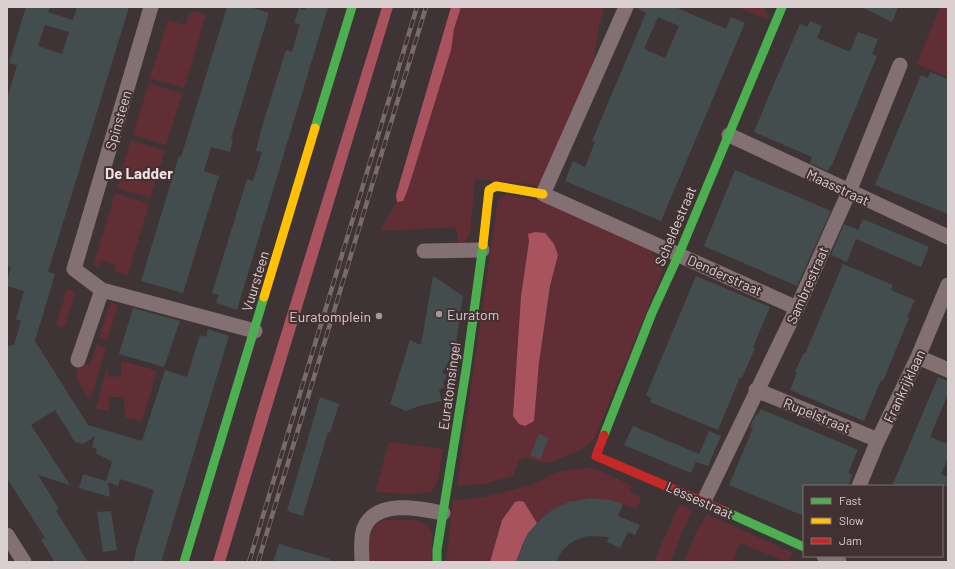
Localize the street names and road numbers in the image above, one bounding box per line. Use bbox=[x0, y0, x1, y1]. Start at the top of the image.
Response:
street label: Spinsteen bbox=[101, 88, 135, 152]
street label: Maasstraat bbox=[804, 165, 872, 209]
street label: Scheldestraat bbox=[651, 184, 699, 268]
street label: Sambrestraat bbox=[782, 244, 832, 326]
street label: Vuursteen bbox=[238, 249, 272, 313]
street label: Denderstraat bbox=[685, 251, 765, 299]
street label: Euratomsingel bbox=[434, 341, 464, 431]
street label: Frankrijklaan bbox=[880, 347, 928, 425]
street label: Rupelstraat bbox=[781, 394, 853, 436]
street label: Lessestraat bbox=[664, 478, 736, 522]

